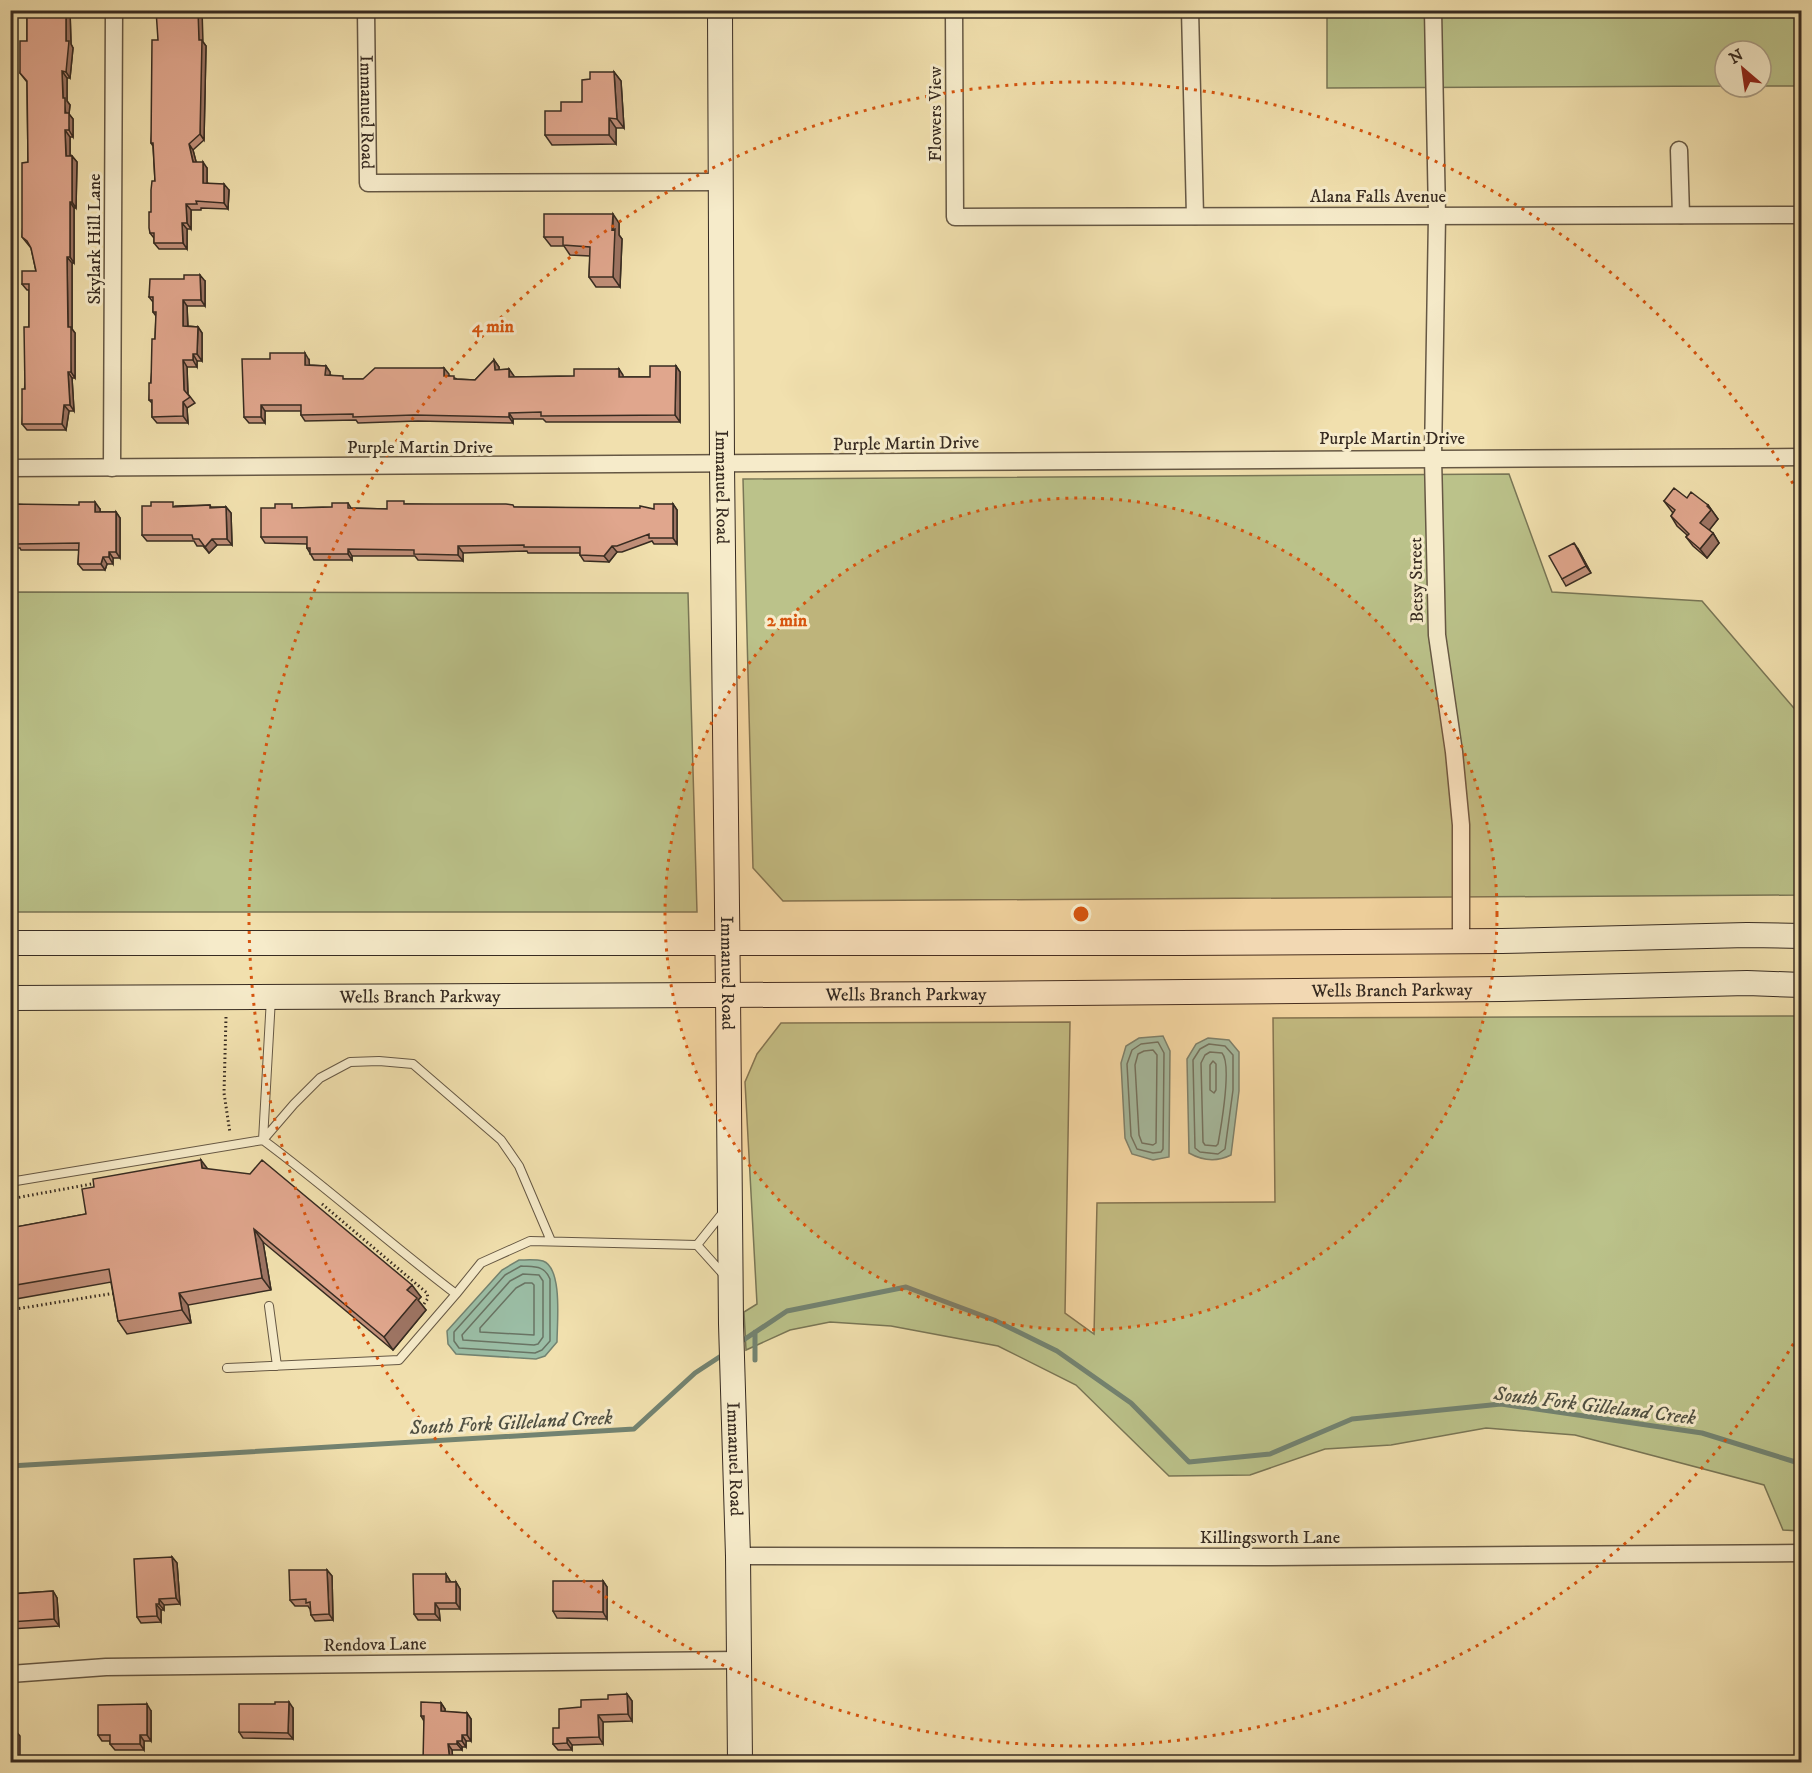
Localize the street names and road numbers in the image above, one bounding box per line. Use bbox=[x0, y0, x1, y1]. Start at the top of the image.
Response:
street label: Immanuel Road bbox=[355, 55, 378, 169]
street label: Flowers View bbox=[925, 66, 947, 162]
street label: Skylark Hill Lane bbox=[84, 174, 106, 304]
street label: Alana Falls Avenue bbox=[1310, 186, 1446, 208]
street label: Purple Martin Drive bbox=[1319, 428, 1465, 450]
street label: Immanuel Road bbox=[710, 430, 733, 544]
street label: Purple Martin Drive bbox=[833, 432, 979, 456]
street label: Purple Martin Drive bbox=[347, 437, 493, 459]
street label: Betsy Street bbox=[1405, 537, 1429, 623]
street label: Immanuel Road bbox=[715, 916, 738, 1030]
street label: Wells Branch Parkway bbox=[1310, 979, 1473, 1003]
street label: Wells Branch Parkway bbox=[824, 984, 987, 1007]
street label: Wells Branch Parkway bbox=[338, 986, 501, 1009]
street label: Immanuel Road bbox=[721, 1402, 747, 1516]
street label: Killingsworth Lane bbox=[1200, 1527, 1340, 1549]
street label: Rendova Lane bbox=[323, 1633, 427, 1657]

